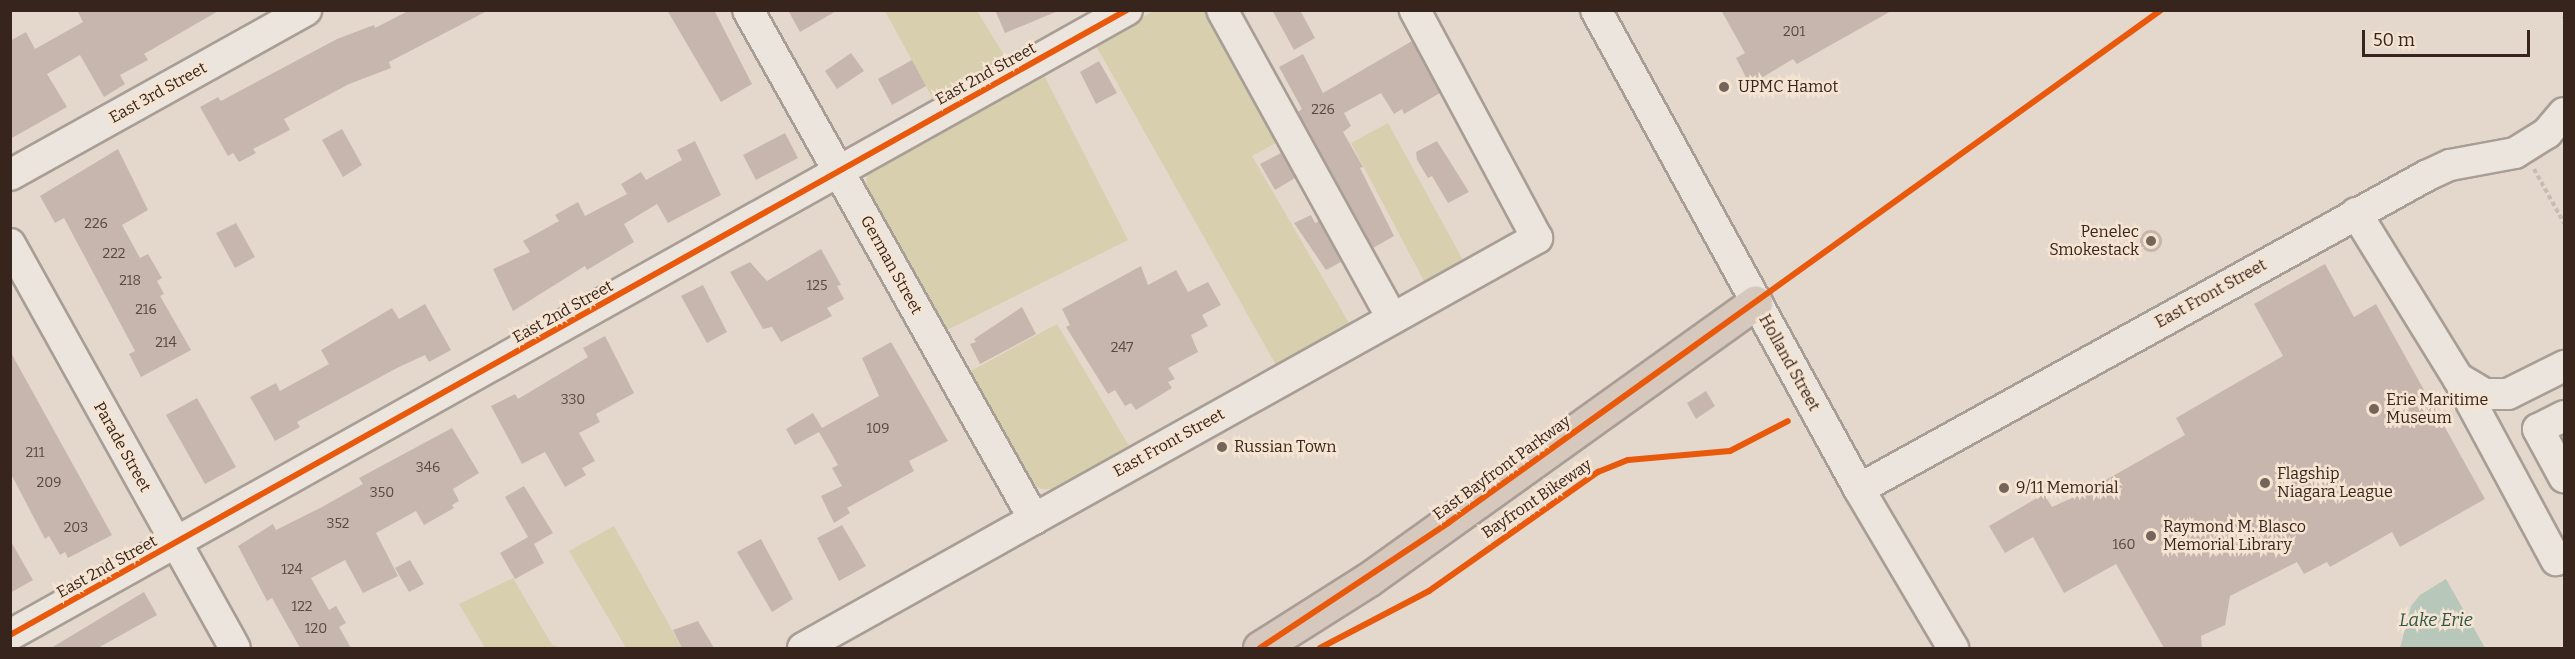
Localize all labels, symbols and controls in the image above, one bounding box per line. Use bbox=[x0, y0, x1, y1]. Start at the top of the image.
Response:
scale bar bbox=[2365, 18, 2533, 56]
house number: 201 bbox=[1783, 24, 1805, 40]
text: 50 m bbox=[2373, 29, 2415, 51]
street label: East 2nd Street bbox=[932, 39, 1040, 109]
street label: East 3rd Street bbox=[106, 58, 210, 128]
place label: UPMC Hamot bbox=[1738, 77, 1838, 97]
marker: UPMC Hamot bbox=[1715, 78, 1733, 96]
house number: 226 bbox=[1311, 102, 1335, 118]
street label: German Street bbox=[856, 212, 926, 318]
house number: 226 bbox=[84, 216, 108, 232]
place label: Penelec Smokestack bbox=[2049, 222, 2139, 260]
marker: Penelec Smokestack bbox=[2144, 234, 2158, 248]
house number: 222 bbox=[103, 246, 125, 262]
street label: East Front Street bbox=[2152, 256, 2270, 332]
house number: 218 bbox=[119, 273, 141, 289]
street label: East 2nd Street bbox=[509, 277, 617, 347]
house number: 125 bbox=[807, 278, 827, 294]
house number: 216 bbox=[135, 302, 157, 318]
street label: Holland Street bbox=[1755, 311, 1823, 415]
house number: 214 bbox=[155, 335, 177, 351]
house number: 247 bbox=[1111, 340, 1133, 356]
place label: Erie Maritime Museum bbox=[2386, 390, 2488, 428]
house number: 330 bbox=[561, 392, 585, 408]
street label: Parade Street bbox=[89, 399, 155, 495]
marker: Erie Maritime Museum bbox=[2367, 402, 2381, 416]
street label: East Front Street bbox=[1110, 405, 1228, 481]
street label: East Bayfront Parkway bbox=[1430, 412, 1574, 524]
house number: 109 bbox=[867, 421, 889, 437]
place label: Russian Town bbox=[1234, 437, 1336, 457]
marker: Russian Town bbox=[1215, 440, 1229, 454]
house number: 211 bbox=[26, 445, 44, 461]
street label: Bayfront Bikeway bbox=[1478, 455, 1596, 543]
house number: 346 bbox=[416, 460, 440, 476]
place label: Flagship Niagara League bbox=[2277, 464, 2393, 502]
house number: 209 bbox=[37, 475, 61, 491]
marker: Flagship Niagara League bbox=[2258, 476, 2272, 490]
place label: 9/11 Memorial bbox=[2016, 478, 2119, 498]
marker: 9/11 Memorial bbox=[1997, 481, 2011, 495]
house number: 350 bbox=[370, 485, 394, 501]
house number: 352 bbox=[327, 516, 349, 532]
place label: Raymond M. Blasco Memorial Library bbox=[2163, 517, 2306, 555]
house number: 203 bbox=[64, 520, 88, 536]
marker: Raymond M. Blasco Memorial Library bbox=[2144, 529, 2158, 543]
street label: East 2nd Street bbox=[53, 532, 161, 602]
house number: 160 bbox=[2113, 537, 2135, 553]
house number: 124 bbox=[281, 562, 303, 578]
house number: 122 bbox=[292, 599, 312, 615]
water label: Lake Erie bbox=[2399, 609, 2473, 631]
house number: 120 bbox=[305, 621, 327, 637]

